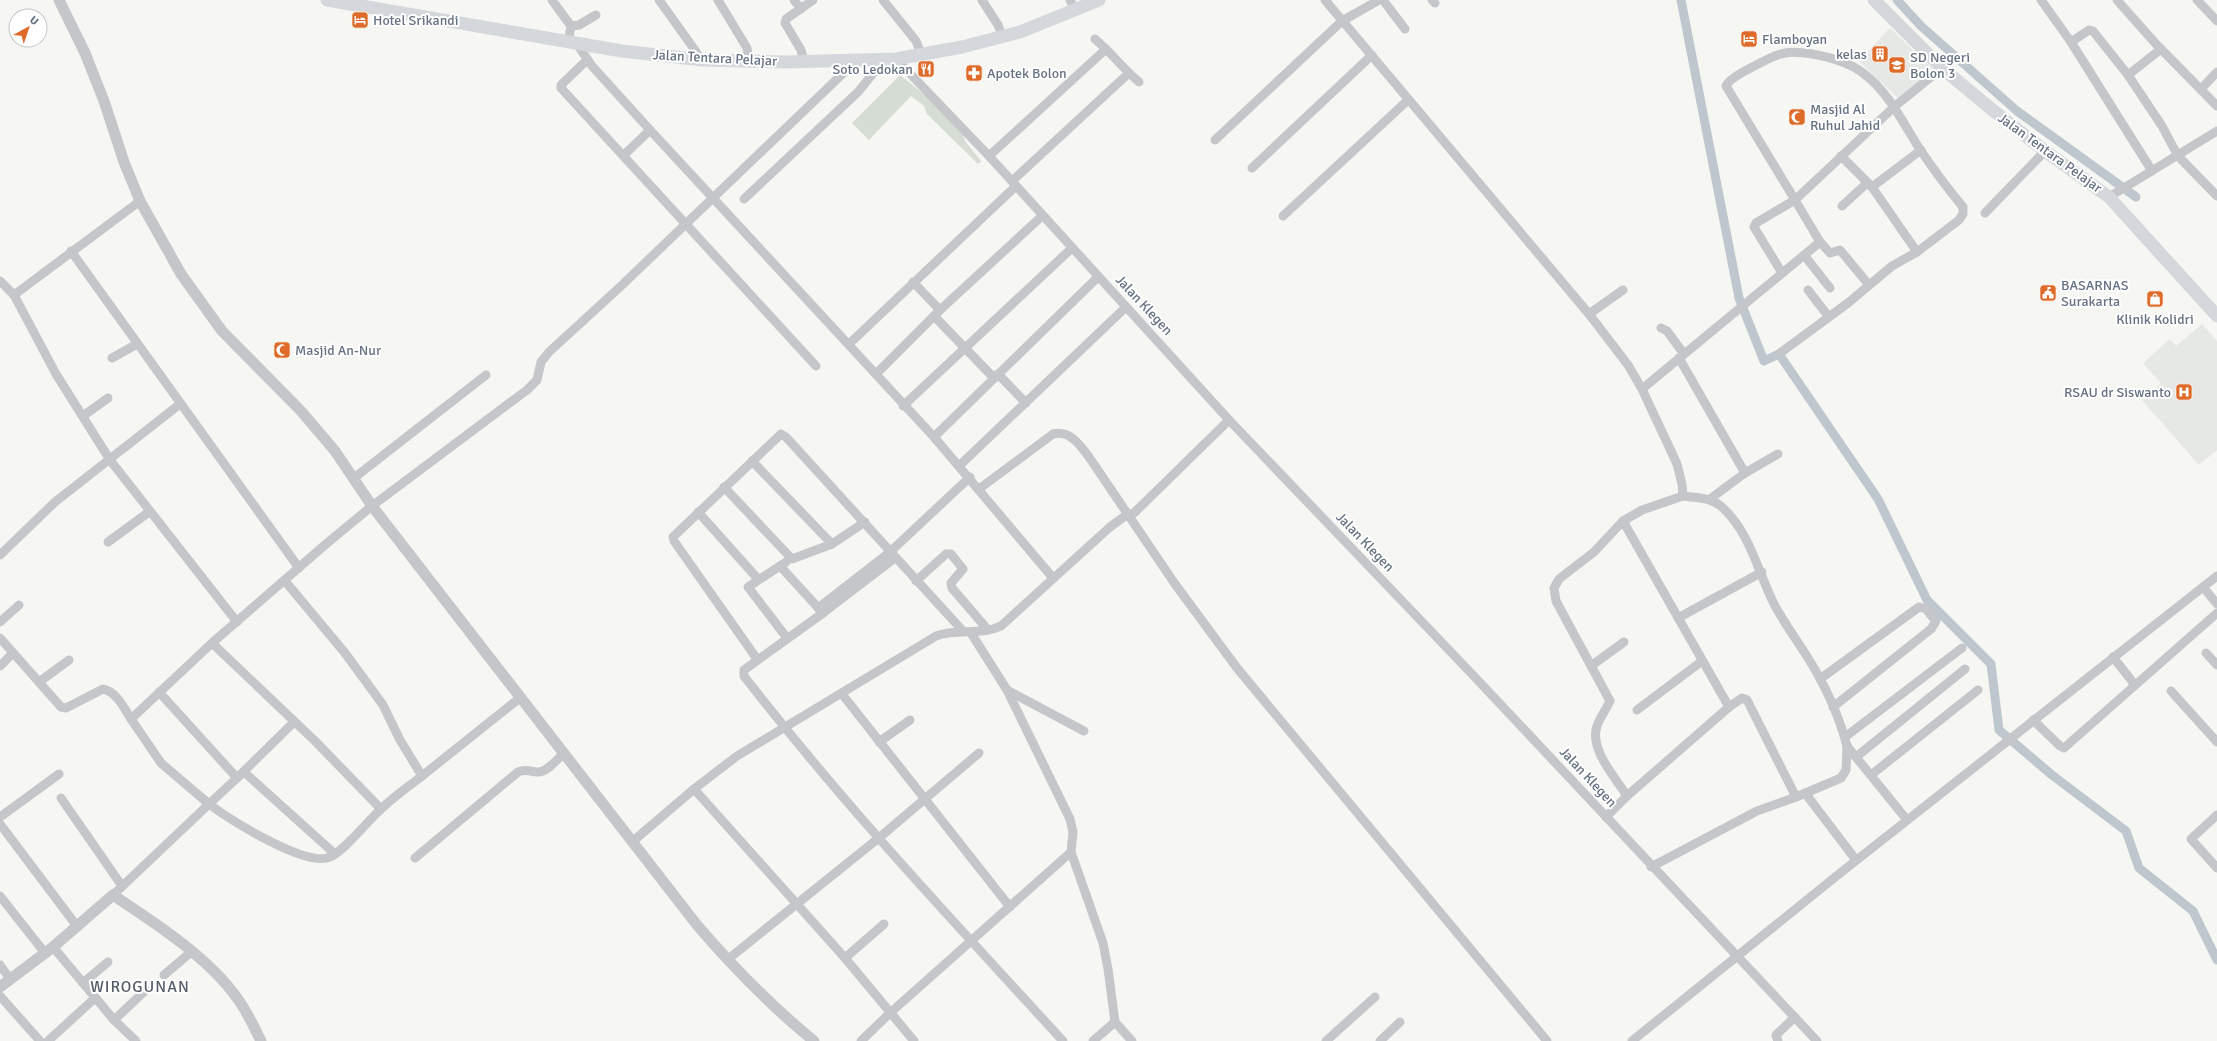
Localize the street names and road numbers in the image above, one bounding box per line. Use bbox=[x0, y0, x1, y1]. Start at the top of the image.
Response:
street label: Jalan Tentara Pelajar bbox=[652, 46, 778, 70]
street label: Jalan Tentara Pelajar bbox=[1995, 110, 2106, 197]
street label: Jalan Klegen bbox=[1112, 271, 1176, 339]
street label: Jalan Klegen bbox=[1332, 509, 1398, 575]
street label: Jalan Klegen bbox=[1556, 743, 1620, 811]

